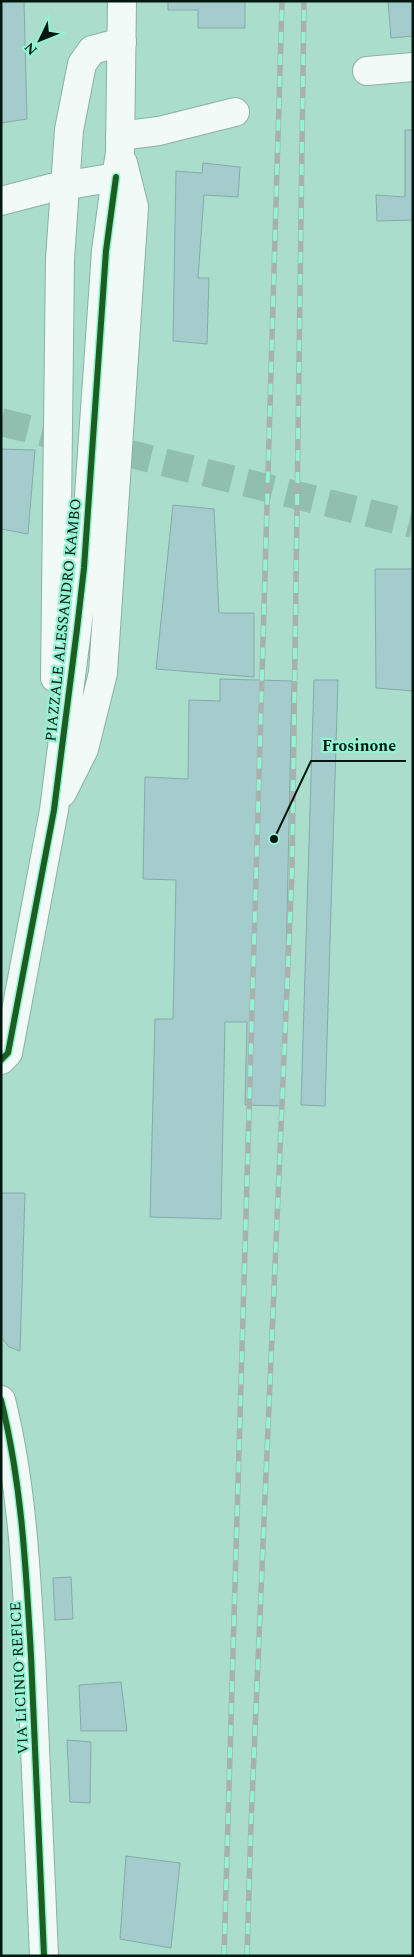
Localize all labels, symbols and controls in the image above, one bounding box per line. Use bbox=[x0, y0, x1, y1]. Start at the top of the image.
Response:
north arrow bbox=[15, 15, 65, 65]
text: N bbox=[19, 37, 42, 60]
street label: PIAZZALE ALESSANDRO KAMBO bbox=[39, 497, 88, 743]
callout: Frosinone bbox=[311, 730, 406, 761]
text: Frosinone bbox=[322, 734, 396, 758]
street label: VIA LICINIO REFICE bbox=[4, 1601, 35, 1755]

